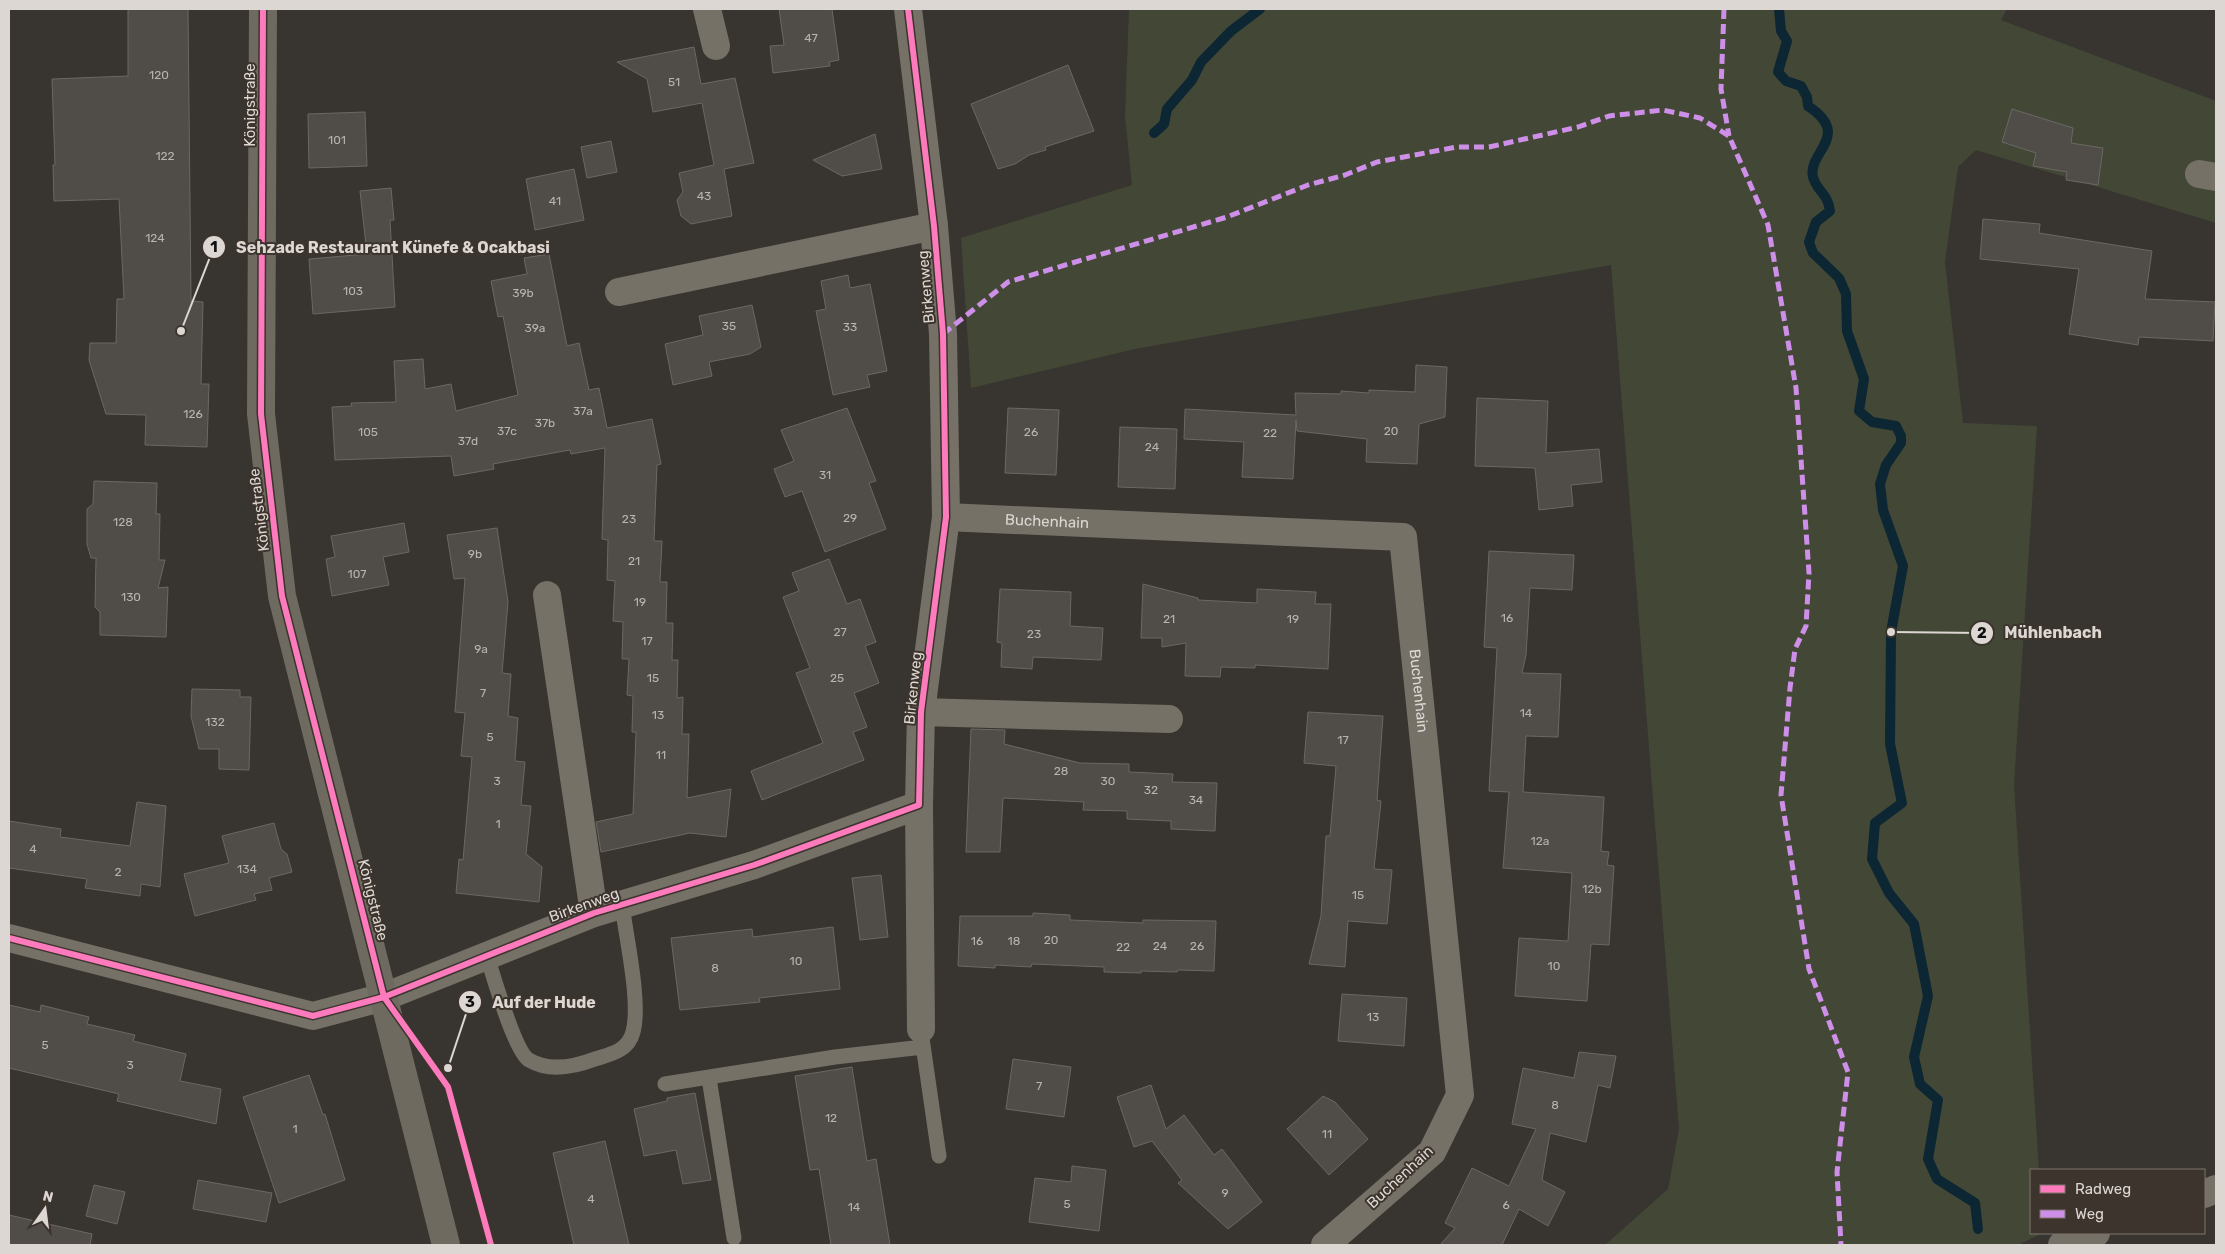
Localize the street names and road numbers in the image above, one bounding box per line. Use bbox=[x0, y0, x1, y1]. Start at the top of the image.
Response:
street label: Königstraße bbox=[241, 63, 259, 147]
street label: Birkenweg bbox=[914, 250, 938, 324]
street label: Königstraße bbox=[245, 467, 273, 553]
street label: Buchenhain bbox=[1004, 511, 1089, 532]
street label: Buchenhain bbox=[1405, 648, 1432, 734]
street label: Birkenweg bbox=[900, 651, 926, 725]
street label: Königstraße bbox=[354, 857, 392, 943]
street label: Birkenweg bbox=[546, 884, 622, 926]
street label: Buchenhain bbox=[1363, 1142, 1437, 1212]

